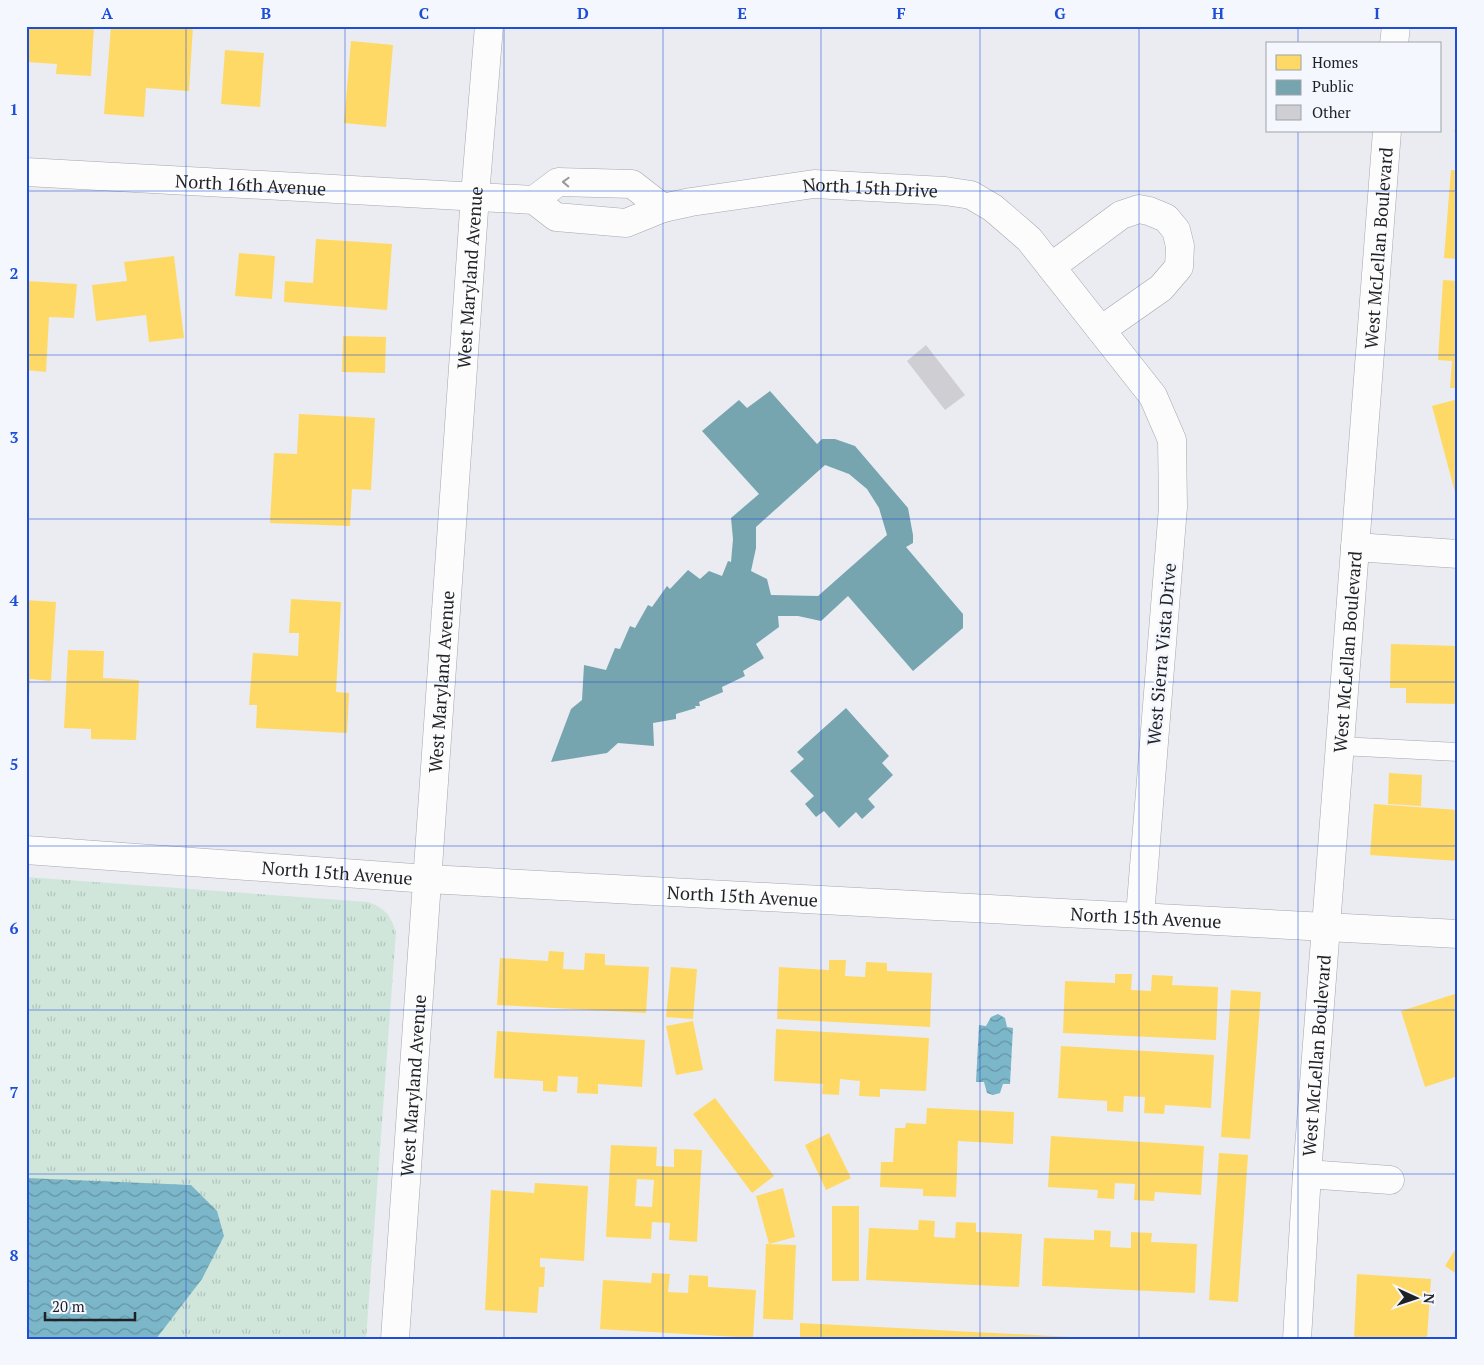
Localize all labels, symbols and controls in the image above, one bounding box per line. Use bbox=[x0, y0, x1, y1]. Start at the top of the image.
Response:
text: A bbox=[101, 2, 113, 24]
text: B bbox=[261, 2, 271, 24]
text: C bbox=[419, 2, 429, 24]
text: D bbox=[577, 2, 589, 24]
text: E bbox=[737, 2, 747, 24]
text: F bbox=[896, 2, 906, 24]
text: G bbox=[1054, 2, 1066, 24]
text: H bbox=[1212, 2, 1224, 24]
text: I bbox=[1374, 2, 1380, 24]
legend bbox=[1266, 42, 1442, 132]
text: Homes bbox=[1312, 52, 1358, 72]
text: Public bbox=[1312, 76, 1354, 96]
text: 1 bbox=[9, 98, 19, 120]
text: Other bbox=[1312, 102, 1351, 122]
street label: West McLellan Boulevard bbox=[1358, 146, 1398, 350]
street label: North 16th Avenue bbox=[174, 168, 327, 201]
street label: North 15th Drive bbox=[801, 172, 939, 203]
one-way arrow bbox=[562, 177, 570, 188]
street label: West Maryland Avenue bbox=[451, 185, 488, 370]
text: 2 bbox=[9, 262, 19, 284]
text: 3 bbox=[9, 426, 19, 448]
street label: West McLellan Boulevard bbox=[1327, 550, 1367, 754]
street label: West Sierra Vista Drive bbox=[1141, 562, 1181, 746]
text: 4 bbox=[9, 589, 19, 611]
street label: West Maryland Avenue bbox=[423, 590, 459, 774]
text: 5 bbox=[9, 753, 19, 775]
street label: North 15th Avenue bbox=[261, 855, 413, 890]
street label: North 15th Avenue bbox=[666, 880, 819, 912]
street label: North 15th Avenue bbox=[1070, 901, 1222, 933]
text: 6 bbox=[9, 917, 19, 939]
street label: West McLellan Boulevard bbox=[1296, 954, 1336, 1157]
street label: West Maryland Avenue bbox=[394, 994, 431, 1178]
text: 7 bbox=[9, 1081, 19, 1103]
text: 8 bbox=[9, 1244, 19, 1266]
north arrow bbox=[1392, 1272, 1442, 1322]
scale bar bbox=[45, 1290, 135, 1322]
text: N bbox=[1420, 1293, 1439, 1305]
text: 20 m bbox=[52, 1296, 85, 1316]

